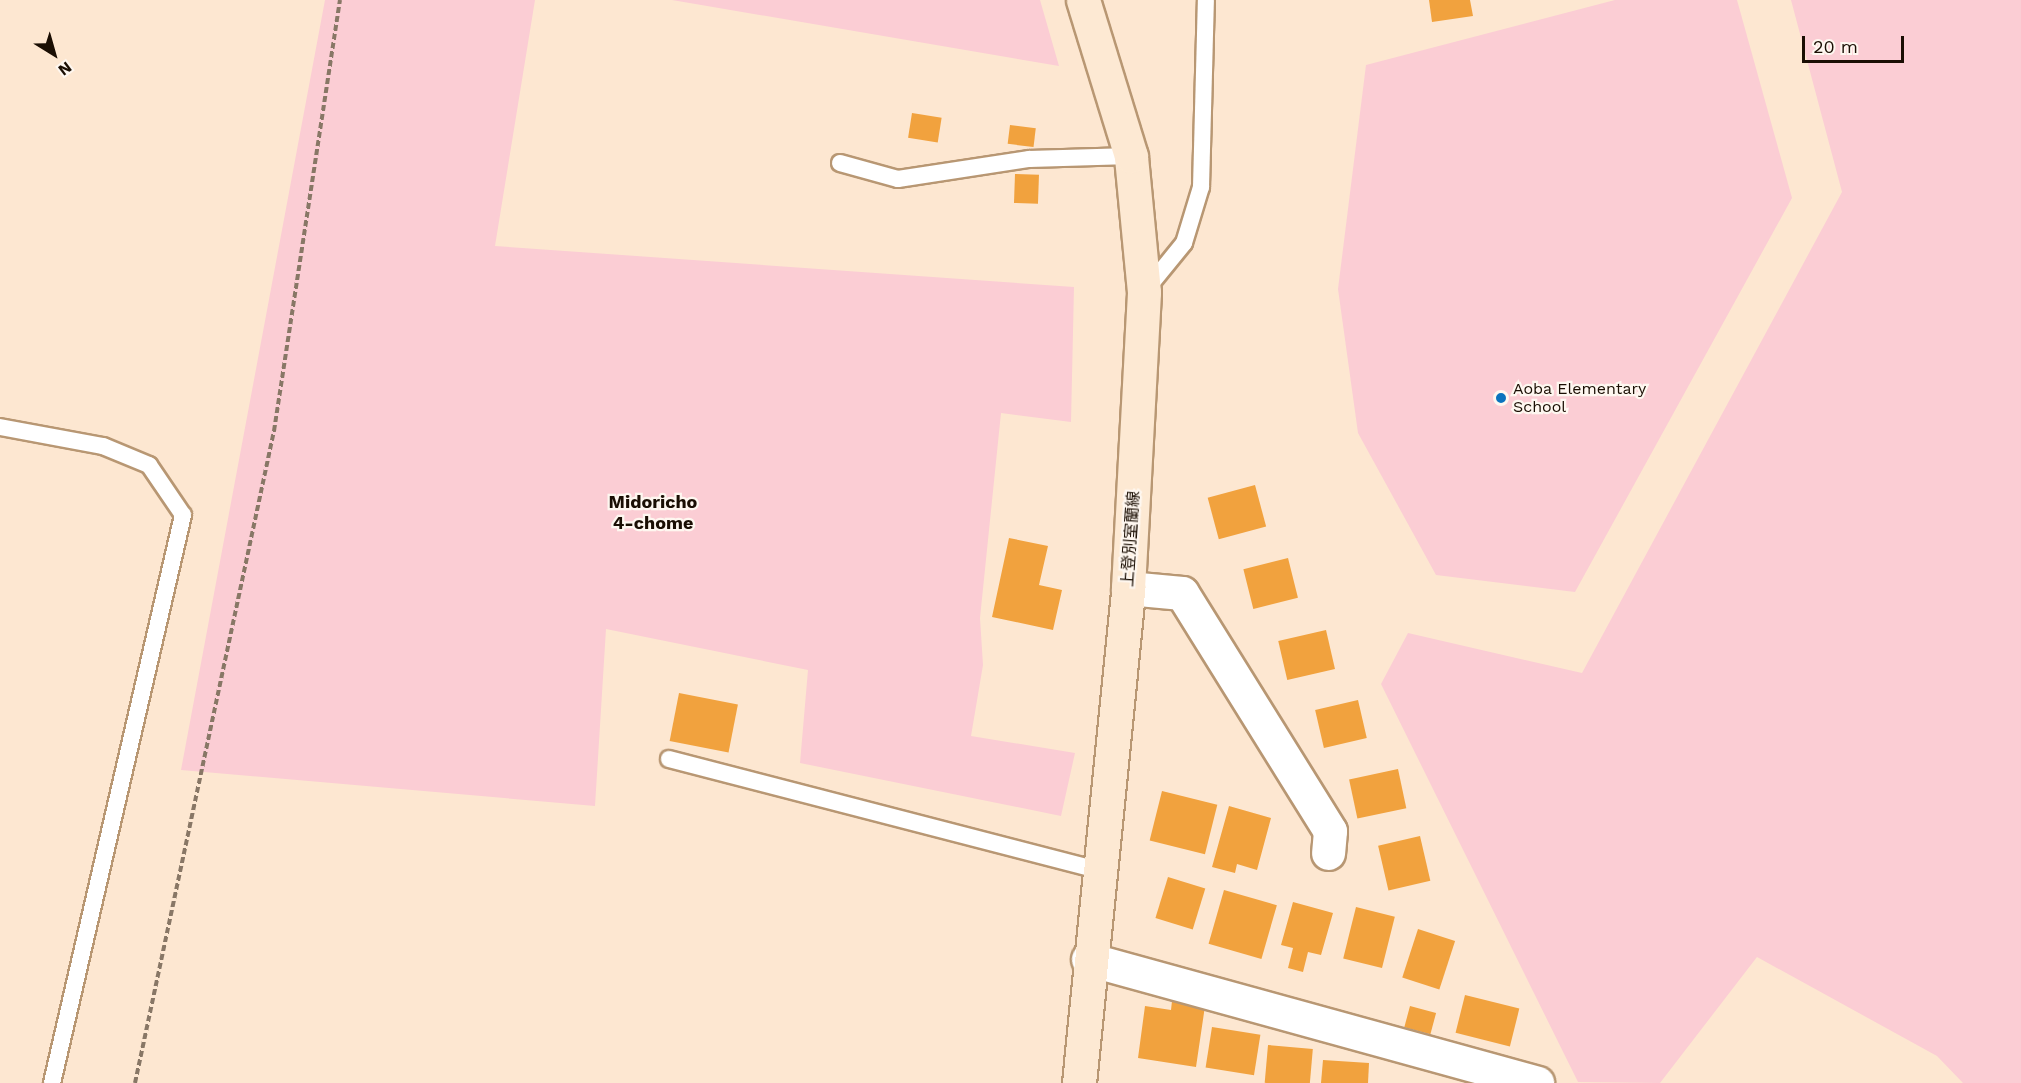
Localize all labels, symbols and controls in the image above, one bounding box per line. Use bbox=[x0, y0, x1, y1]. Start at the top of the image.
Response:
north arrow bbox=[24, 24, 84, 84]
scale bar bbox=[1805, 24, 1907, 62]
text: 20 m bbox=[1813, 36, 1858, 57]
text: N bbox=[55, 58, 76, 80]
place label: Aoba Elementary School bbox=[1513, 379, 1647, 417]
marker: Aoba Elementary School bbox=[1494, 391, 1508, 405]
street label: 上登別室蘭線 bbox=[1118, 490, 1144, 588]
district label: Midoricho 4-chome bbox=[609, 492, 697, 534]

